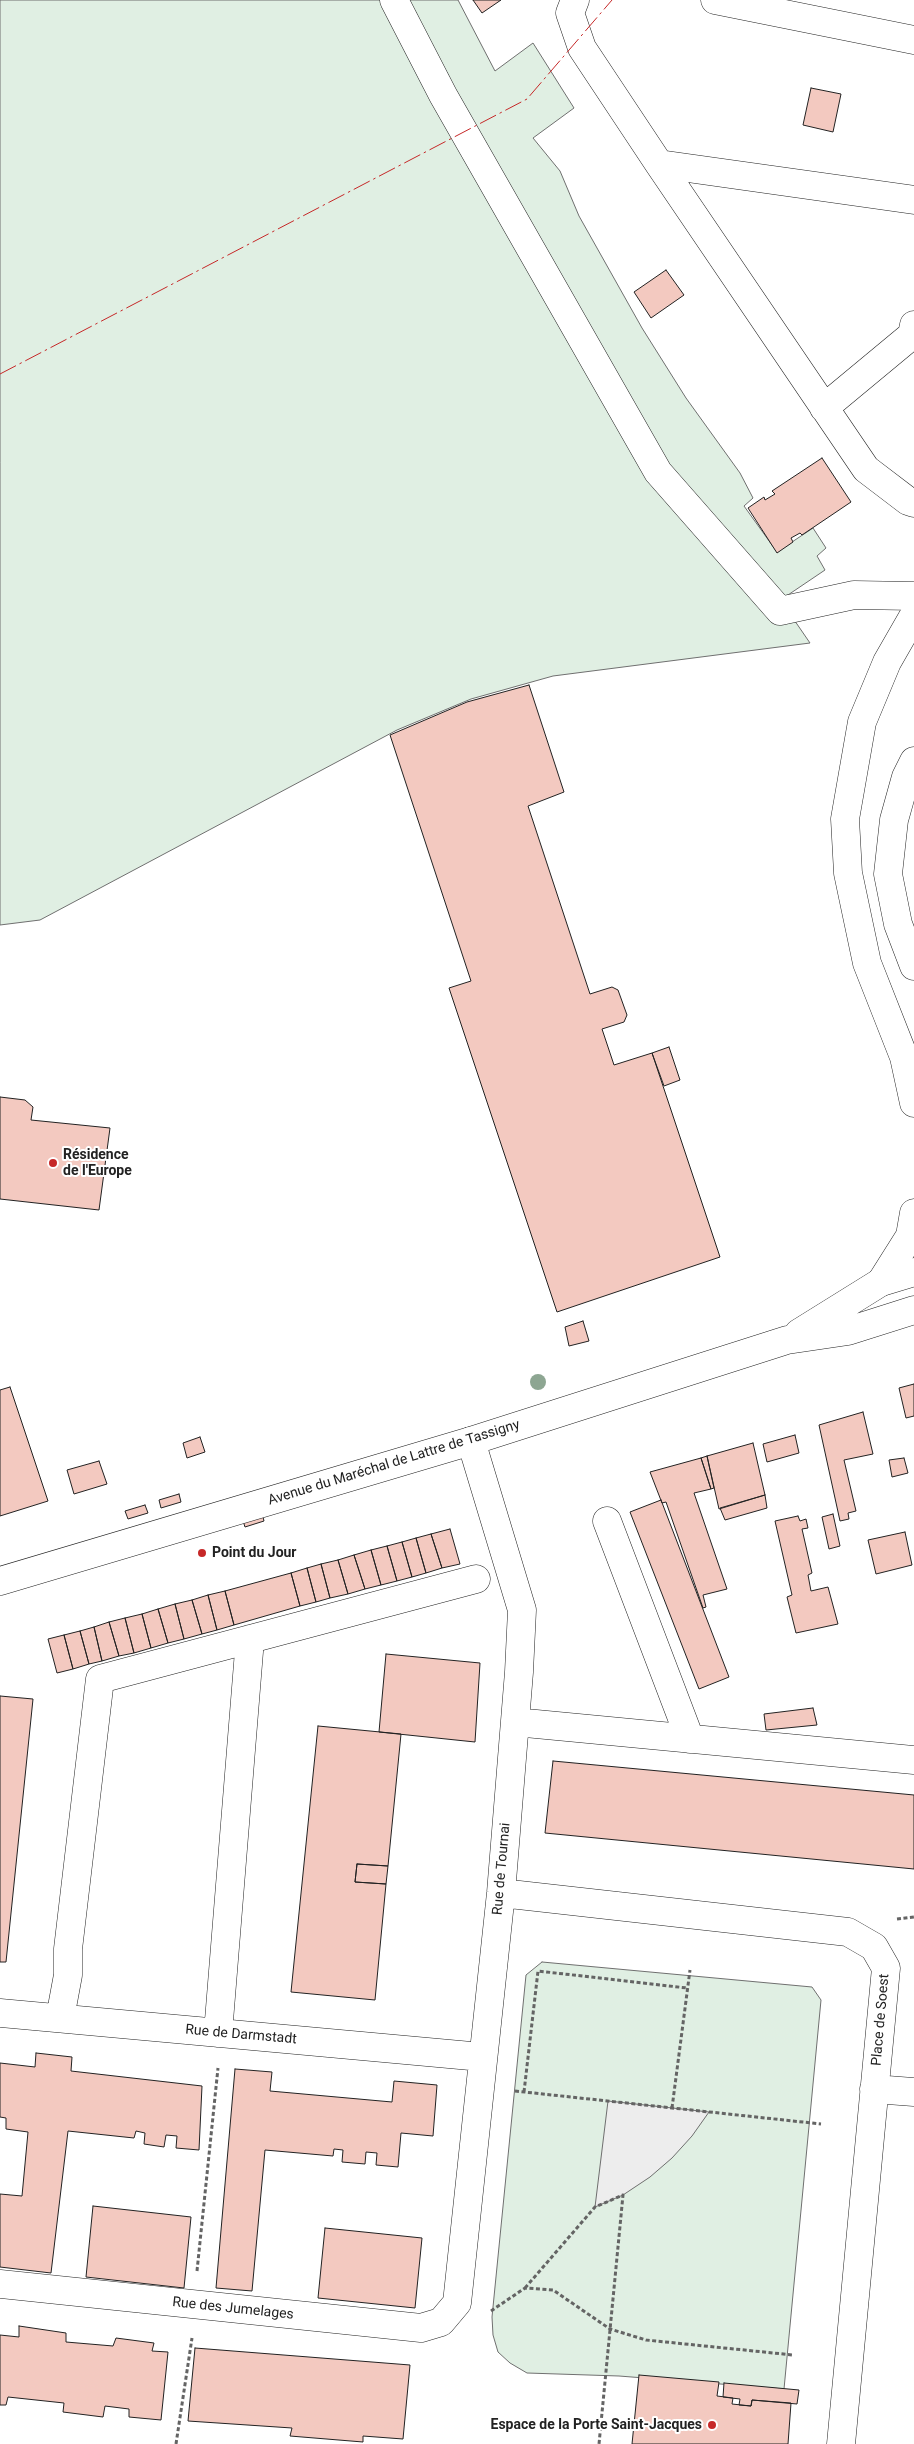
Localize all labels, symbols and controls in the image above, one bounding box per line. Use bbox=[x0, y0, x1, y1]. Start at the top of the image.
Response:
place label: Résidence de l'Europe bbox=[63, 1147, 132, 1180]
marker: Résidence de l'Europe bbox=[47, 1157, 59, 1169]
street label: Avenue du Maréchal de Lattre de Tassigny bbox=[266, 1417, 522, 1509]
place label: Point du Jour bbox=[212, 1545, 296, 1561]
marker: Point du Jour bbox=[196, 1547, 208, 1559]
street label: Rue de Tournai bbox=[490, 1822, 514, 1916]
street label: Place de Soest bbox=[869, 1973, 893, 2067]
street label: Rue de Darmstadt bbox=[185, 2022, 297, 2048]
street label: Rue des Jumelages bbox=[171, 2294, 295, 2324]
place label: Espace de la Porte Saint-Jacques bbox=[491, 2417, 702, 2433]
marker: Espace de la Porte Saint-Jacques bbox=[706, 2419, 718, 2431]

